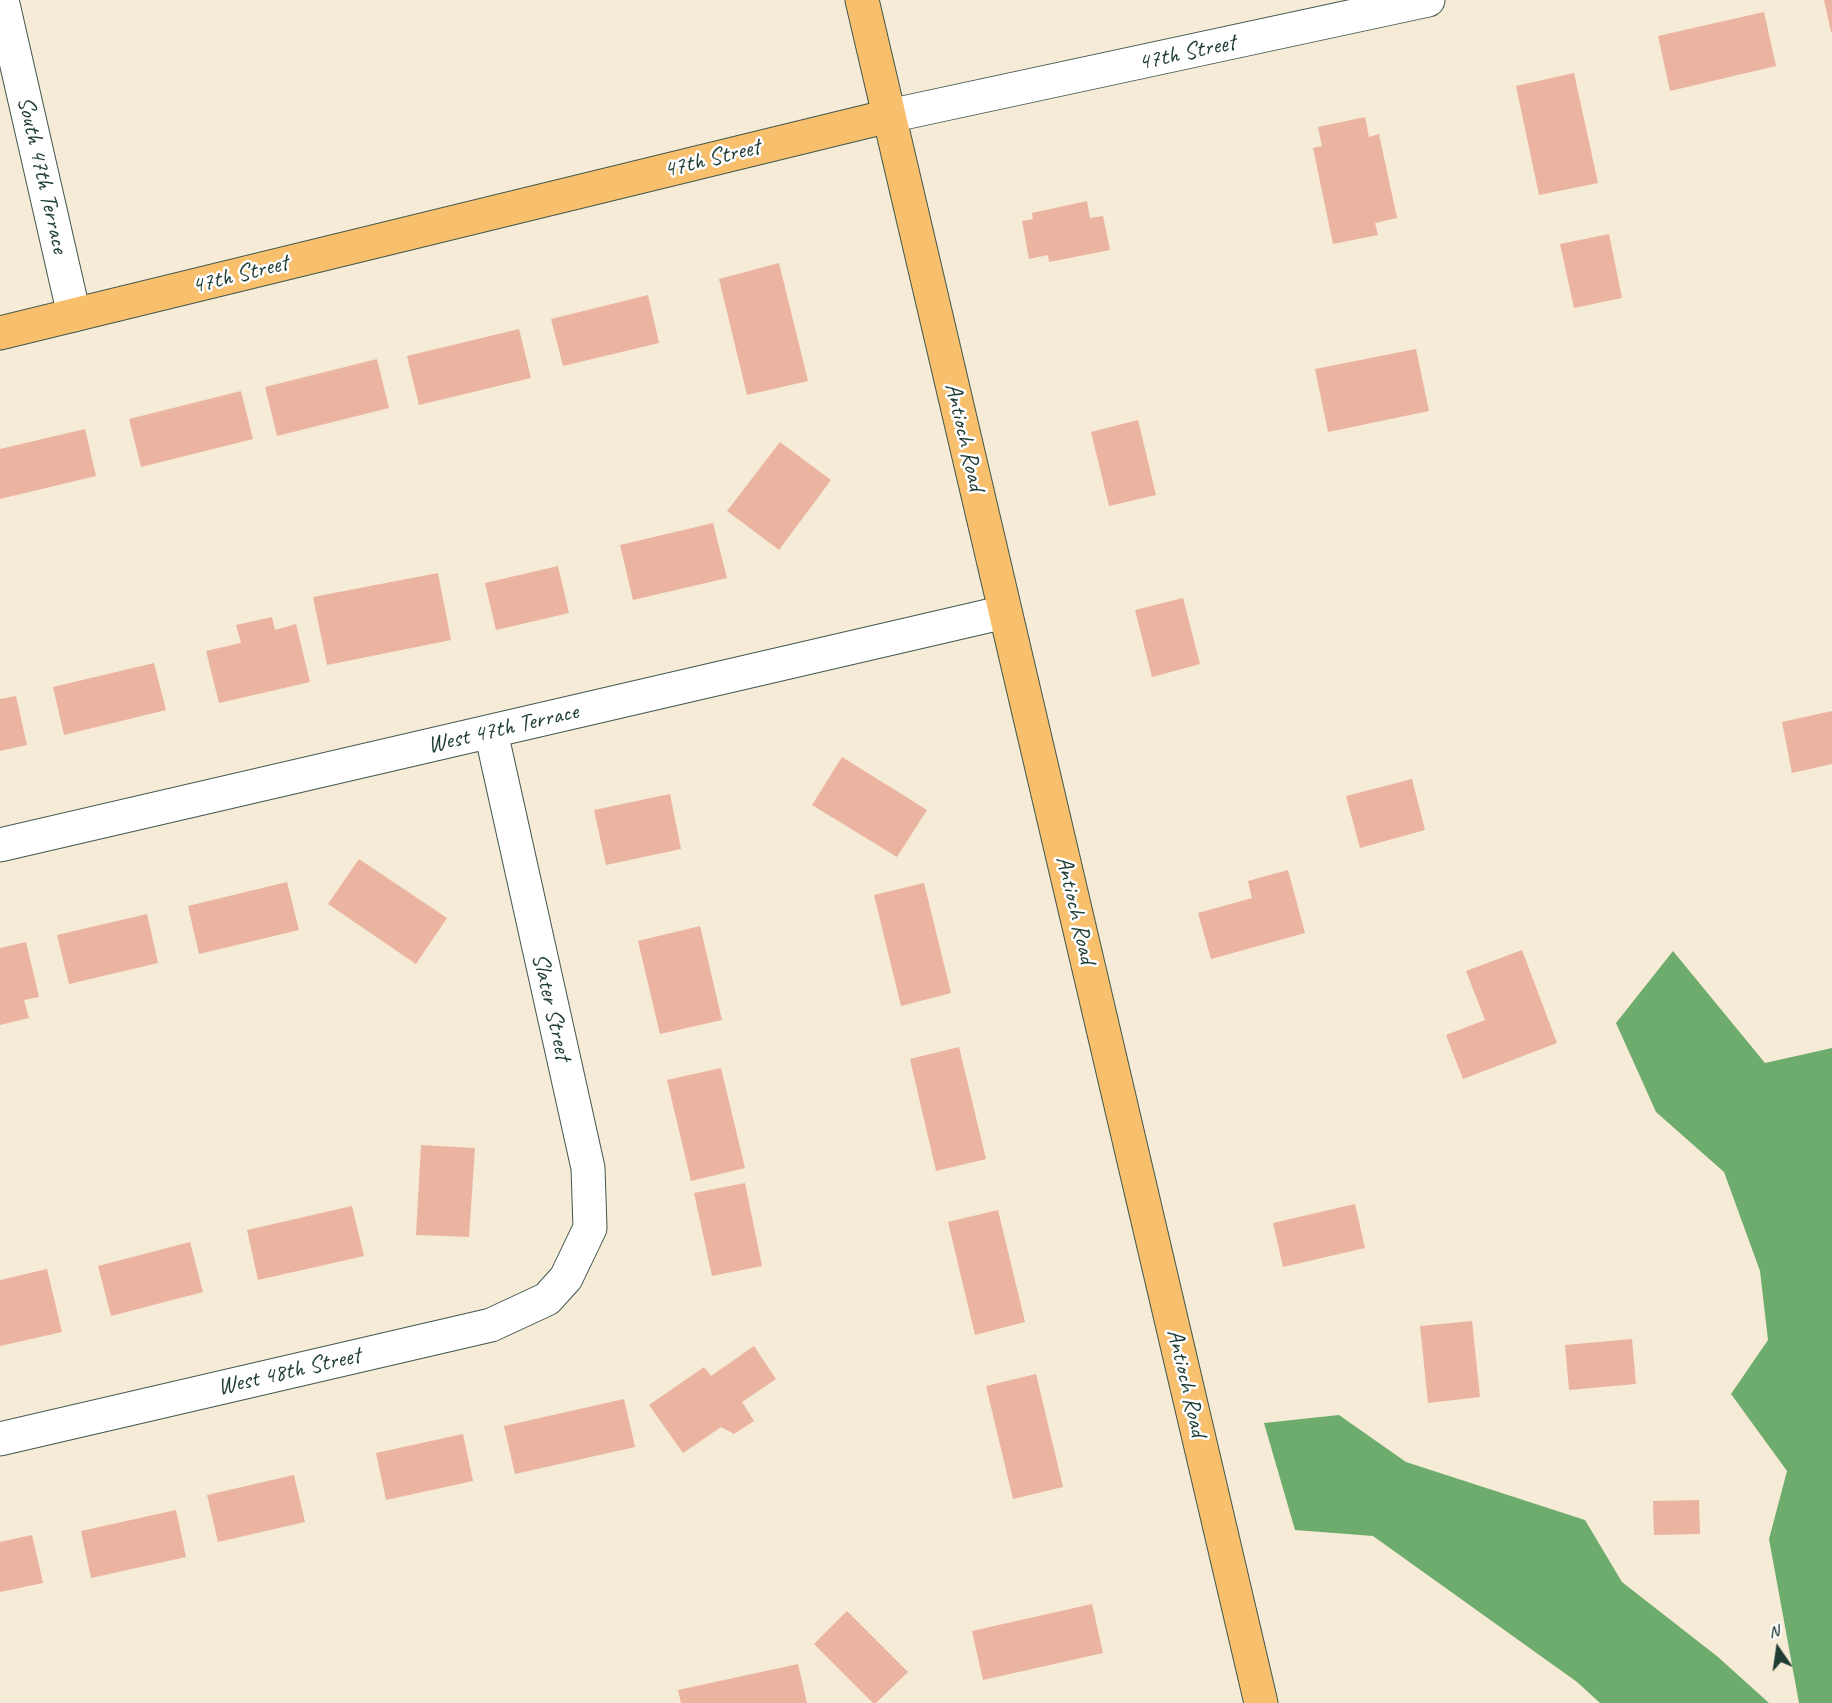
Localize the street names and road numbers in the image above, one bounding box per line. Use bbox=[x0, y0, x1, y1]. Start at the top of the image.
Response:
street label: 47th Street bbox=[1136, 29, 1238, 77]
street label: South 47th Terrace bbox=[10, 94, 74, 256]
street label: 47th Street bbox=[661, 133, 763, 185]
street label: 47th Street bbox=[189, 249, 291, 301]
street label: Antioch Road bbox=[938, 380, 990, 494]
street label: West 47th Terrace bbox=[425, 698, 581, 760]
street label: Antioch Road bbox=[1049, 853, 1101, 967]
street label: Slater Street bbox=[525, 951, 577, 1063]
street label: Antioch Road bbox=[1160, 1326, 1212, 1440]
street label: West 48th Street bbox=[215, 1342, 363, 1402]

